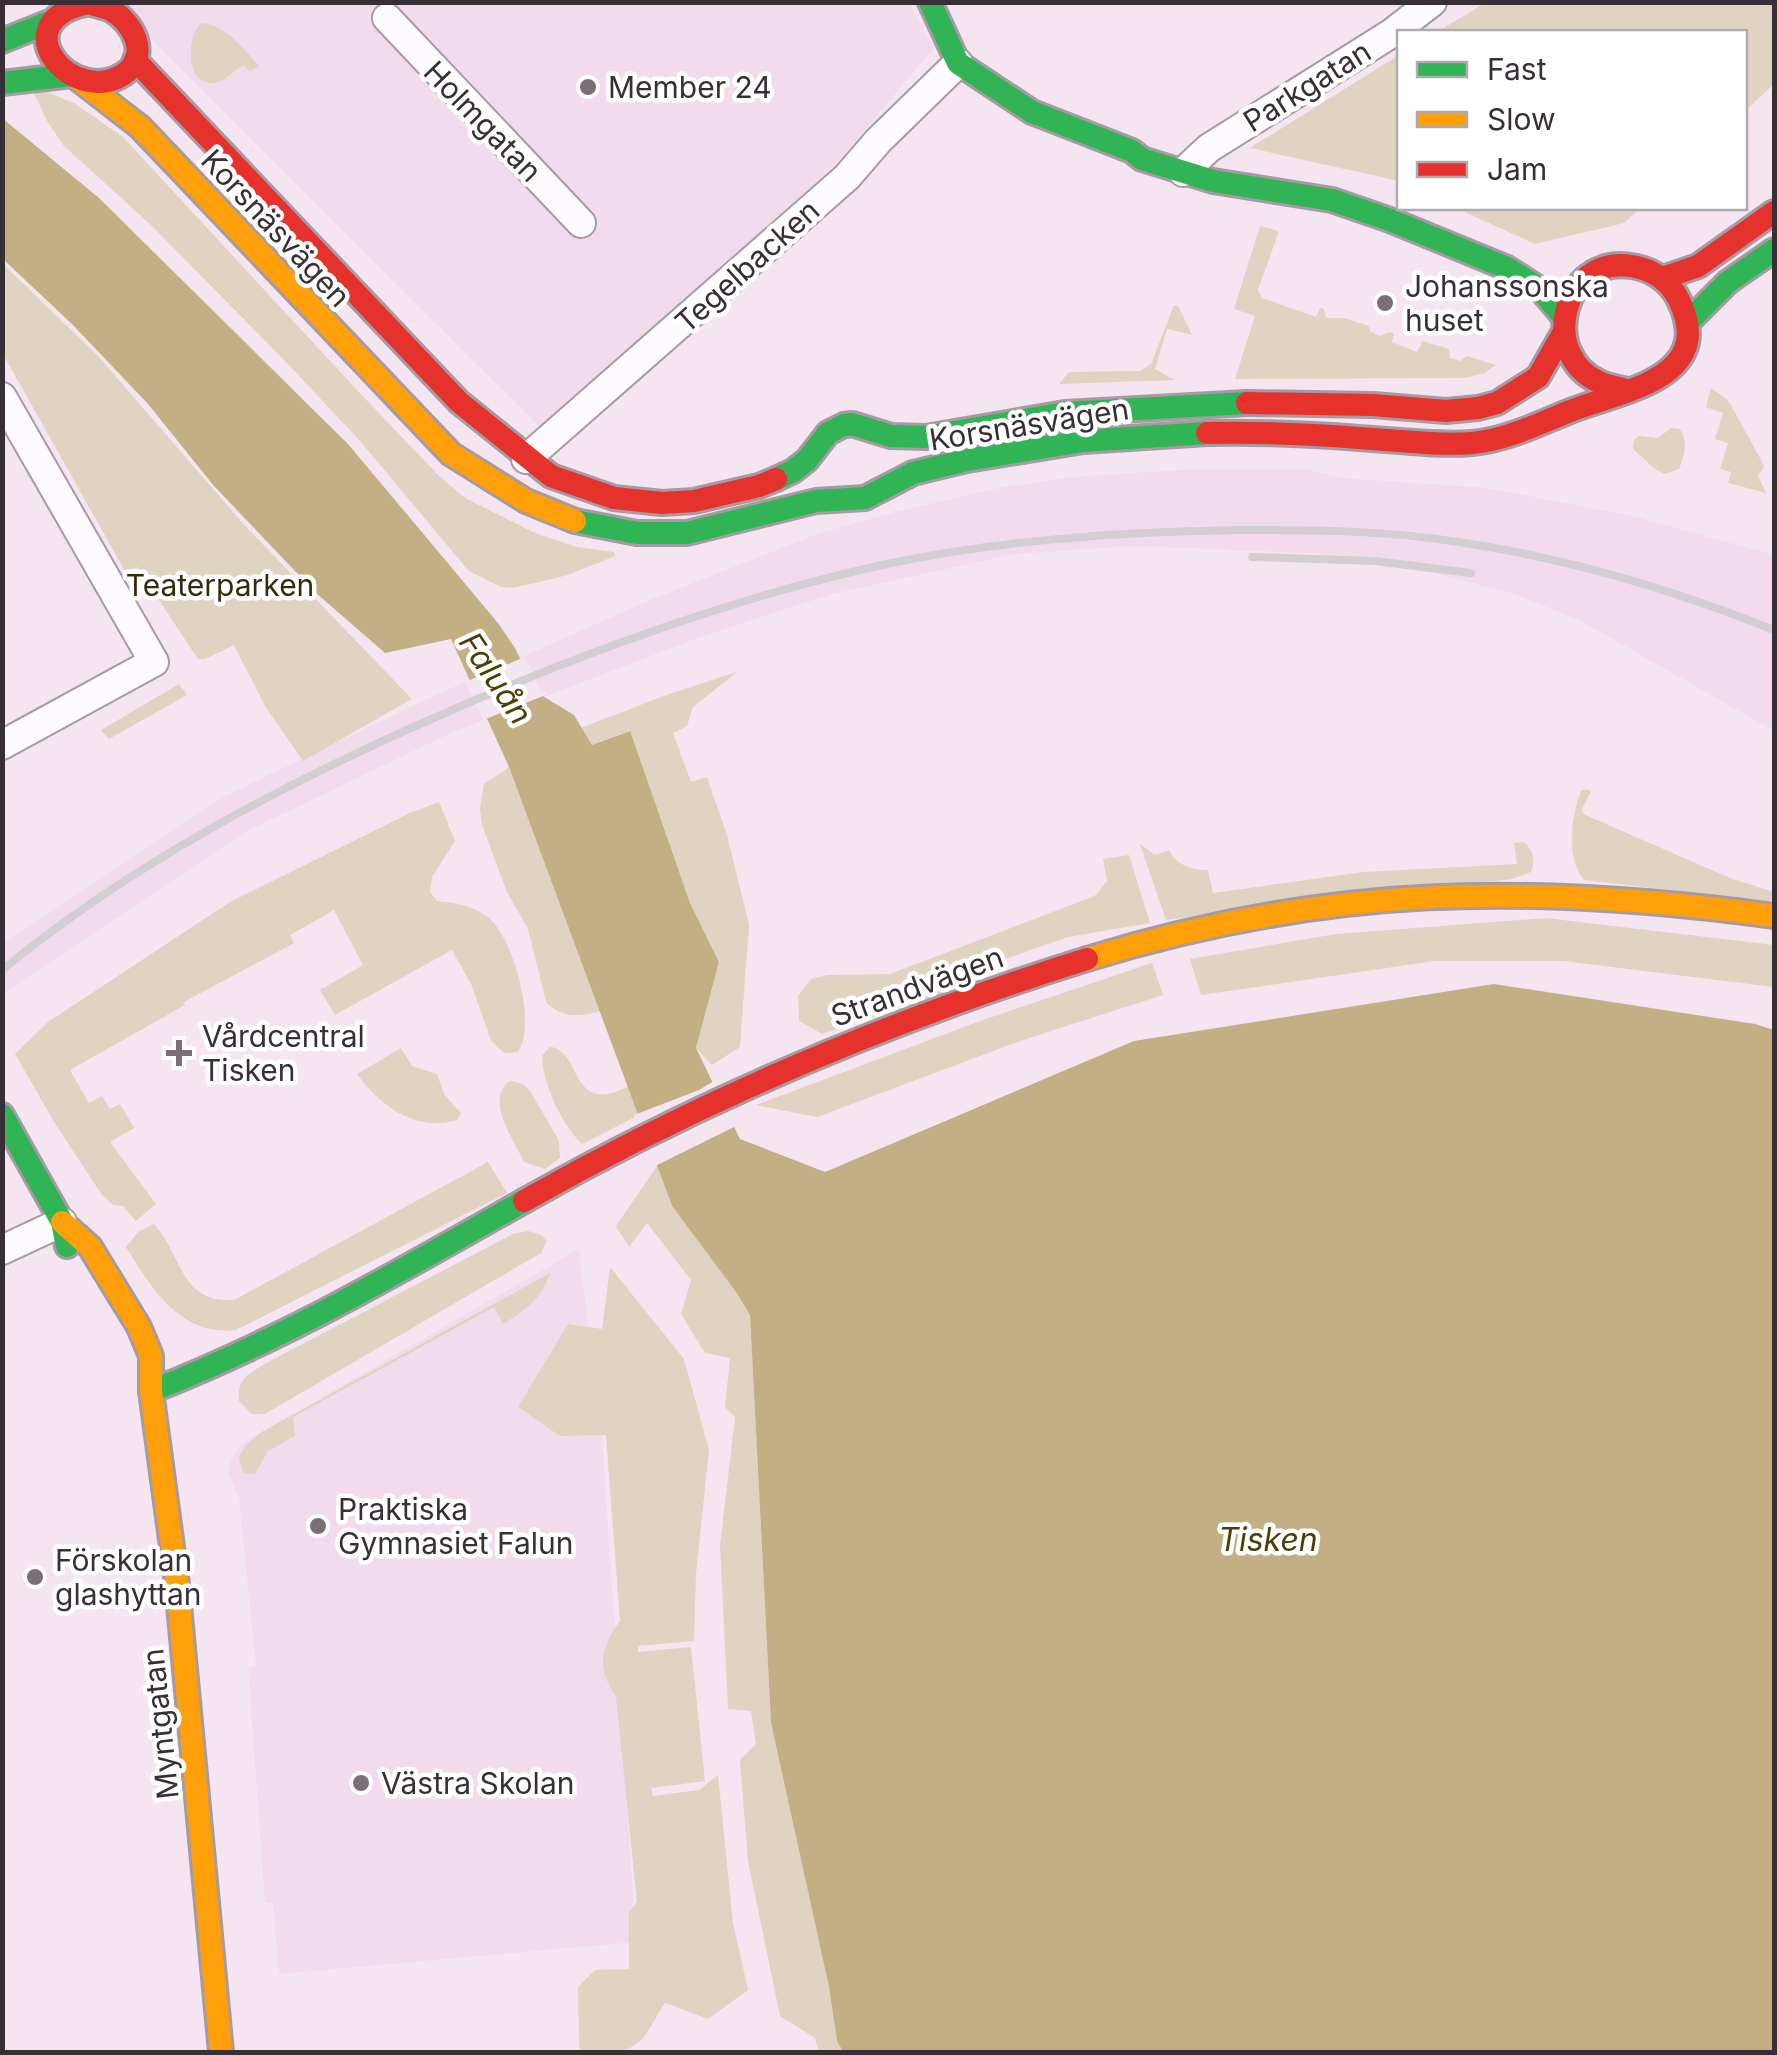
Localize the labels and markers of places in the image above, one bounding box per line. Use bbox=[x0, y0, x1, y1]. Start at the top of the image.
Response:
place label: Member 24 bbox=[608, 69, 772, 105]
marker: Member 24 bbox=[577, 76, 599, 98]
place label: Johanssonska huset bbox=[1405, 268, 1609, 338]
marker: Johanssonska huset bbox=[1374, 292, 1396, 314]
place label: Vårdcentral Tisken bbox=[202, 1018, 365, 1088]
marker: Vårdcentral Tisken bbox=[166, 1040, 192, 1066]
place label: Praktiska Gymnasiet Falun bbox=[338, 1491, 574, 1561]
marker: Praktiska Gymnasiet Falun bbox=[307, 1515, 329, 1537]
place label: Förskolan glashyttan bbox=[55, 1542, 202, 1612]
marker: Förskolan glashyttan bbox=[24, 1566, 46, 1588]
place label: Västra Skolan bbox=[381, 1765, 574, 1801]
marker: Västra Skolan bbox=[350, 1772, 372, 1794]

